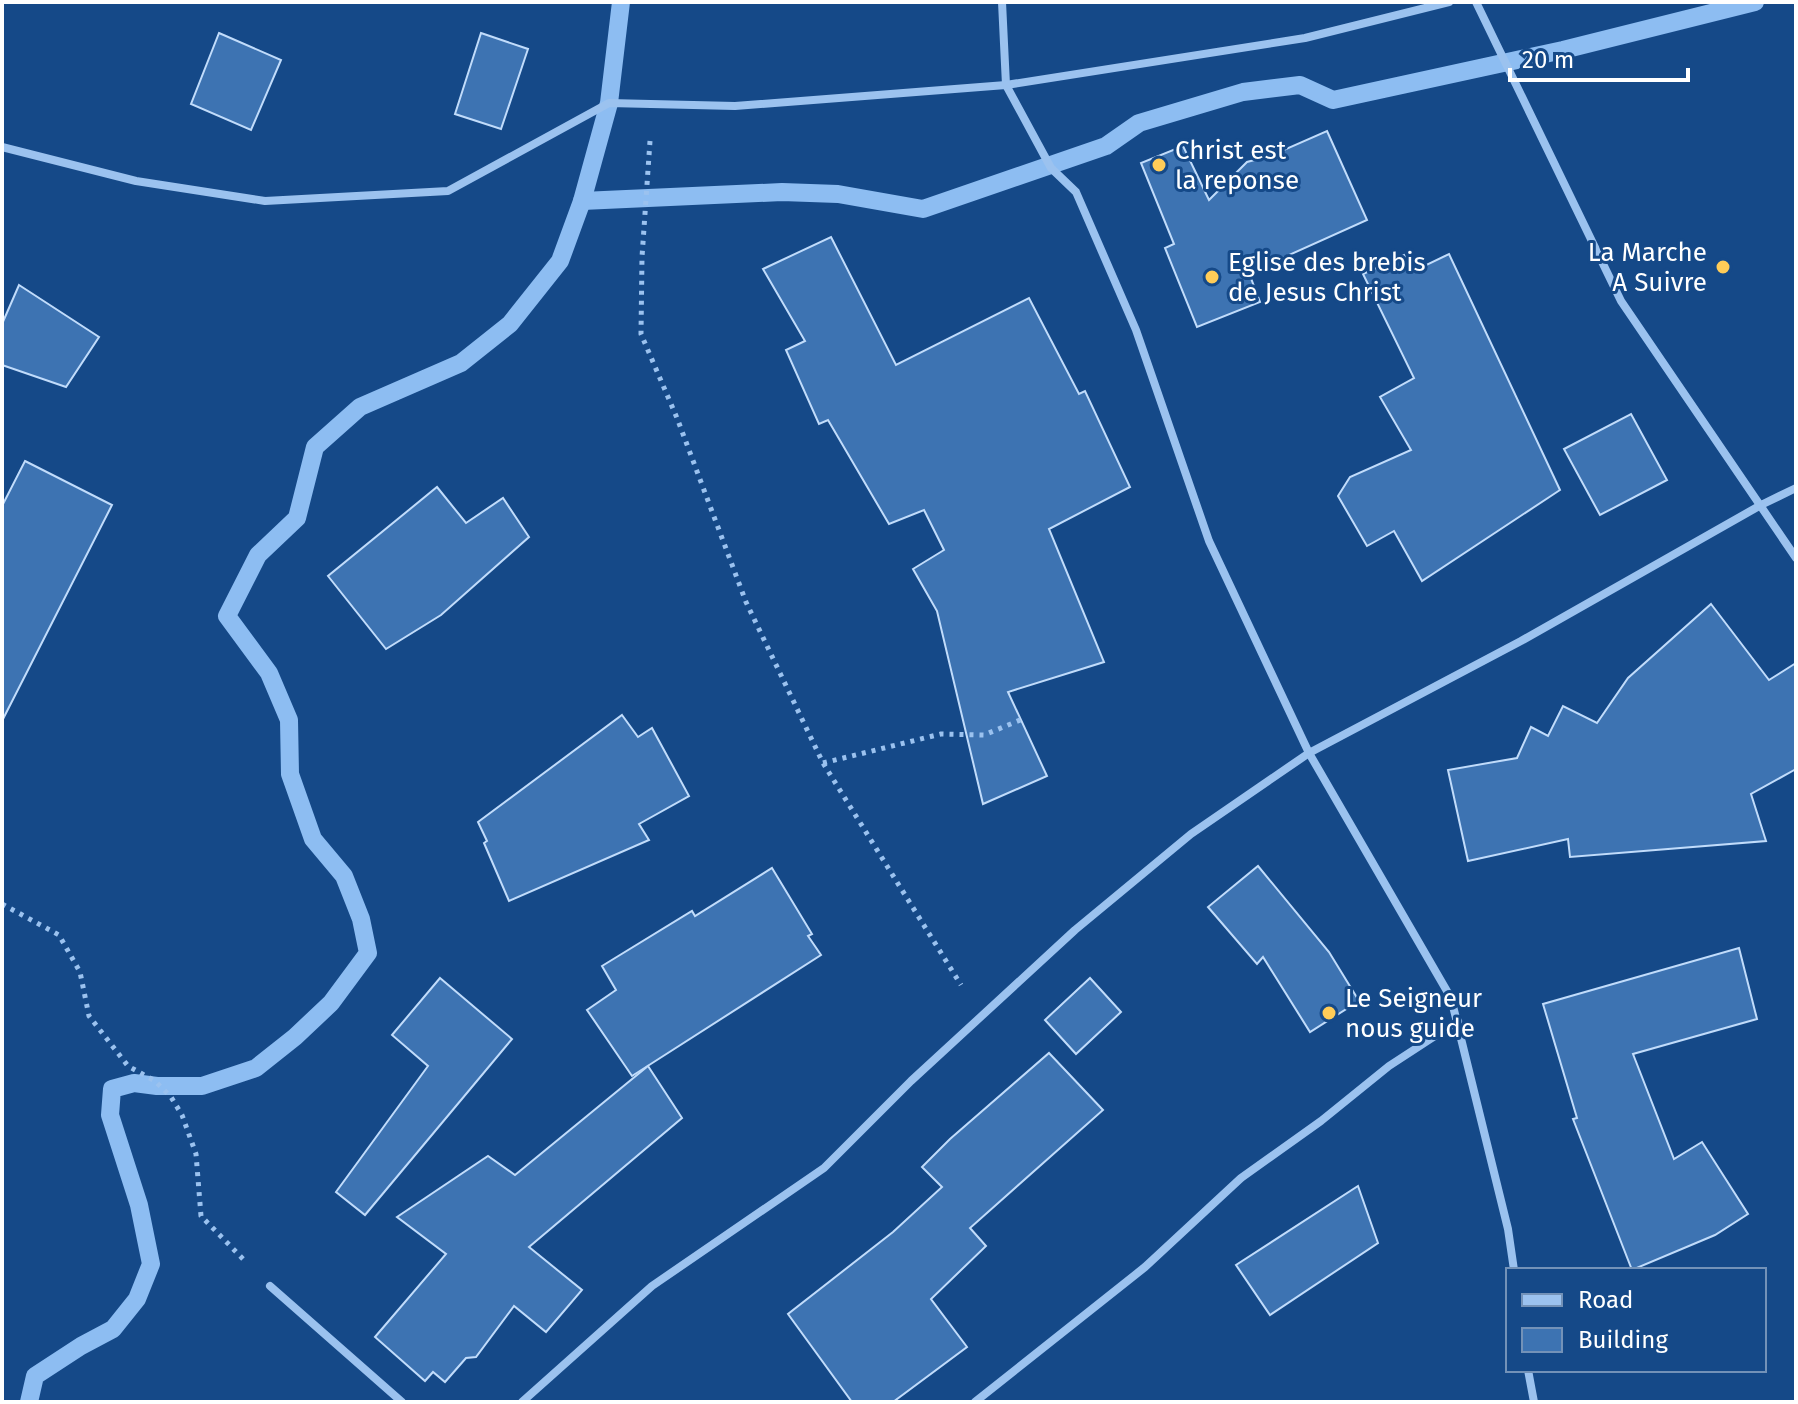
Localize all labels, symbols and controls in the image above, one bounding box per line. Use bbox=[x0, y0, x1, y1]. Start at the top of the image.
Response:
scale bar bbox=[1510, 32, 1688, 82]
text: 20 m bbox=[1522, 46, 1574, 74]
place label: Christ est la reponse bbox=[1175, 135, 1299, 196]
marker: Christ est la reponse bbox=[1150, 156, 1168, 174]
place label: La Marche A Suivre bbox=[1588, 237, 1707, 298]
place label: Eglise des brebis de Jesus Christ bbox=[1228, 247, 1426, 308]
marker: La Marche A Suivre bbox=[1714, 258, 1732, 276]
marker: Eglise des brebis de Jesus Christ bbox=[1203, 268, 1221, 286]
place label: Le Seigneur nous guide bbox=[1345, 983, 1482, 1044]
marker: Le Seigneur nous guide bbox=[1320, 1004, 1338, 1022]
legend bbox=[1506, 1268, 1766, 1372]
text: Road bbox=[1578, 1286, 1633, 1314]
text: Building bbox=[1578, 1326, 1668, 1354]

